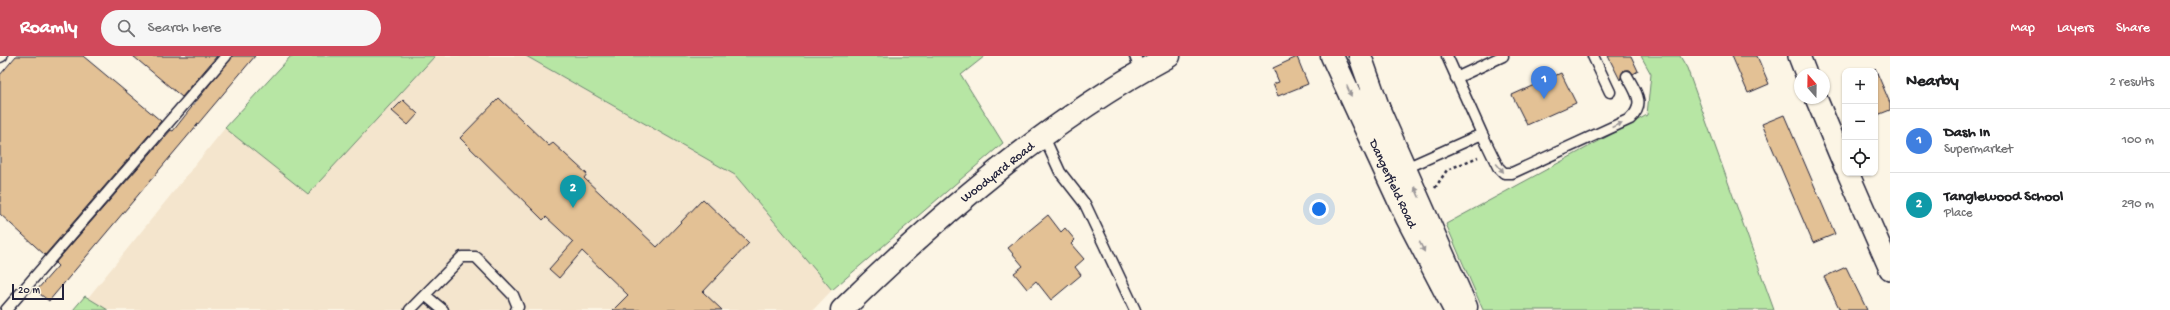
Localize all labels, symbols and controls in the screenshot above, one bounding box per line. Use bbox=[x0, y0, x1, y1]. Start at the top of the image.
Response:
search box bbox=[101, 10, 381, 46]
text: Roamly bbox=[20, 17, 77, 40]
icon: search bbox=[115, 17, 137, 39]
text: Search here bbox=[147, 19, 221, 37]
text: Map bbox=[2011, 20, 2035, 37]
text: Layers bbox=[2057, 20, 2094, 37]
text: Share bbox=[2116, 20, 2150, 37]
pin: 1 bbox=[1531, 66, 1557, 99]
north arrow bbox=[1794, 68, 1830, 104]
map controls bbox=[1842, 68, 1878, 176]
button: + bbox=[1842, 68, 1878, 104]
text: Nearby bbox=[1906, 72, 1959, 92]
text: 2 results bbox=[2109, 75, 2154, 90]
one-way arrow bbox=[1346, 86, 1352, 98]
button: − bbox=[1842, 104, 1878, 140]
one-way arrow bbox=[1611, 122, 1622, 128]
text: Dash In bbox=[1944, 124, 1990, 142]
text: 1 bbox=[1916, 133, 1922, 148]
text: 100 m bbox=[2122, 133, 2154, 148]
street label: Dangerfield Road bbox=[1364, 136, 1420, 232]
street label: Woodyard Road bbox=[958, 139, 1039, 206]
button: locate bbox=[1842, 140, 1878, 176]
text: Supermarket bbox=[1944, 142, 2013, 157]
one-way arrow bbox=[1495, 163, 1504, 173]
pin: 2 bbox=[560, 175, 586, 208]
one-way arrow bbox=[1414, 187, 1420, 198]
text: Tanglewood School bbox=[1944, 188, 2063, 206]
text: 2 bbox=[1916, 197, 1922, 212]
text: 290 m bbox=[2121, 197, 2154, 212]
your location bbox=[1309, 199, 1329, 219]
text: Place bbox=[1944, 206, 1972, 221]
one-way arrow bbox=[1418, 241, 1425, 253]
scale bar bbox=[12, 282, 64, 301]
text: 20 m bbox=[18, 285, 40, 297]

